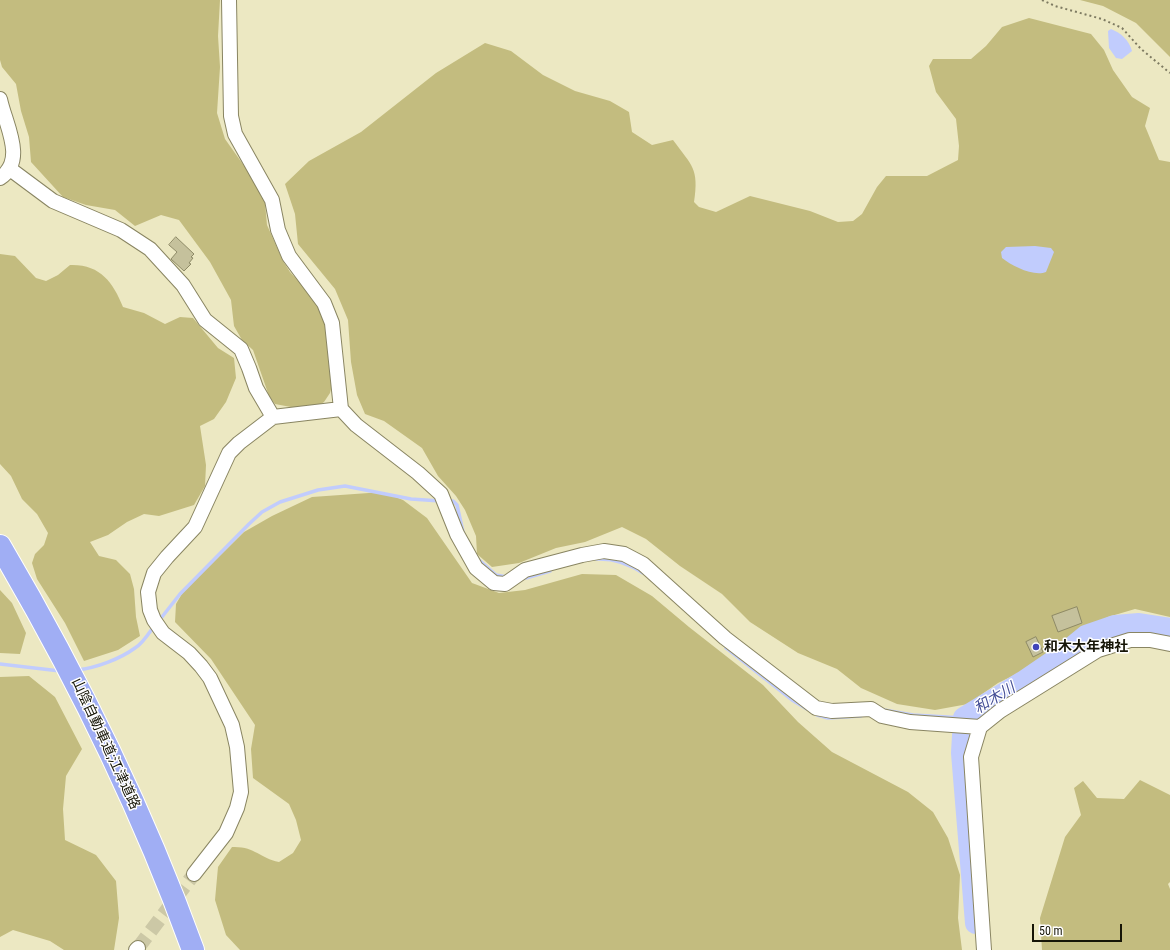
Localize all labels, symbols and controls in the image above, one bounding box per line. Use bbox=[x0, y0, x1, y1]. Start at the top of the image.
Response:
place label: 和木大年神社 bbox=[1044, 639, 1128, 655]
marker: 和木大年神社 bbox=[1031, 642, 1041, 652]
street label: 山陰自動車道;江津道路 bbox=[67, 676, 143, 812]
water label: 和木川 bbox=[971, 680, 1019, 718]
scale bar bbox=[1034, 916, 1124, 942]
text: 50 m bbox=[1039, 924, 1063, 938]

